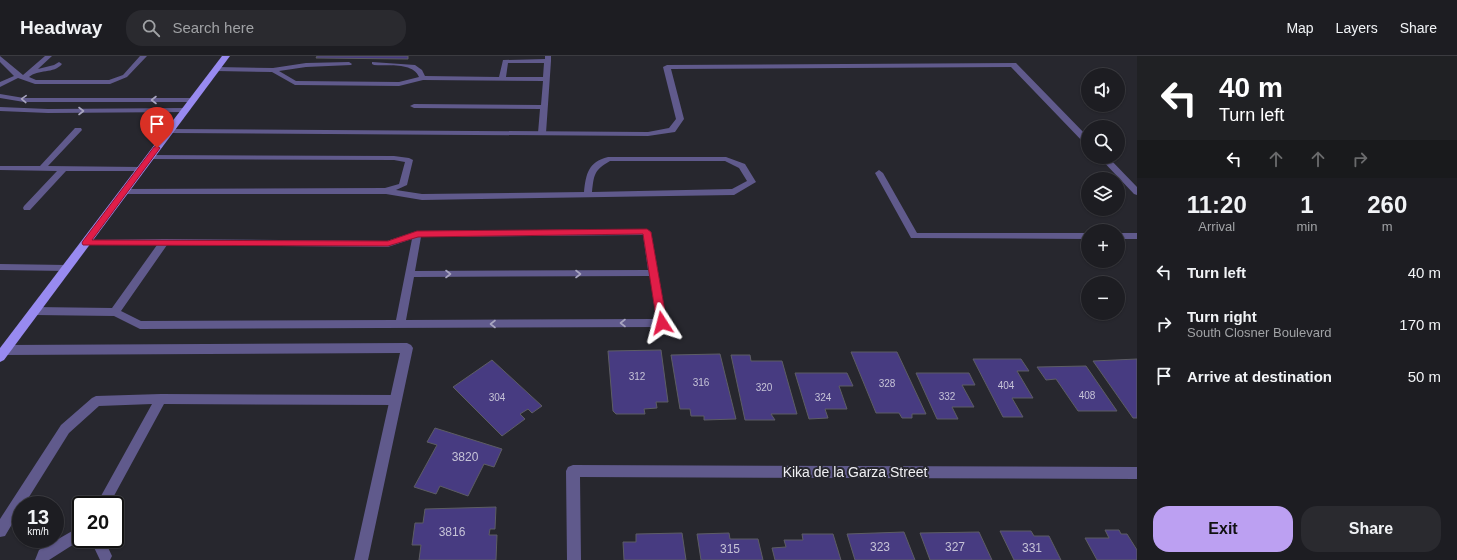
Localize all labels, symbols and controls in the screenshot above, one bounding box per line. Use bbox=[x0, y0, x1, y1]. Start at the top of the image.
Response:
search box bbox=[126, 10, 406, 46]
text: Headway bbox=[20, 17, 102, 38]
icon: search bbox=[140, 17, 162, 39]
text: Search here bbox=[172, 19, 254, 36]
text: Map bbox=[1286, 20, 1314, 36]
text: Layers bbox=[1336, 20, 1378, 36]
text: Share bbox=[1400, 20, 1437, 36]
map controls bbox=[1081, 68, 1125, 320]
button: sound bbox=[1081, 68, 1125, 112]
icon: left bbox=[1153, 72, 1205, 124]
text: 40 m bbox=[1219, 72, 1283, 103]
one-way arrow bbox=[21, 95, 27, 104]
one-way arrow bbox=[151, 96, 157, 104]
text: Turn left bbox=[1219, 105, 1284, 125]
one-way arrow bbox=[78, 107, 84, 115]
pin bbox=[140, 107, 174, 148]
icon: arrive bbox=[146, 113, 168, 135]
button: search bbox=[1081, 120, 1125, 164]
icon: left bbox=[1223, 148, 1245, 170]
icon: ahead bbox=[1265, 148, 1287, 170]
icon: ahead bbox=[1307, 148, 1329, 170]
icon: right bbox=[1349, 148, 1371, 170]
button: layers bbox=[1081, 172, 1125, 216]
text: 11:20 bbox=[1187, 191, 1247, 218]
text: 1 bbox=[1300, 191, 1314, 218]
text: 260 bbox=[1367, 191, 1407, 218]
text: Arrival bbox=[1198, 219, 1235, 234]
text: min bbox=[1297, 219, 1317, 234]
text: m bbox=[1382, 219, 1393, 234]
button: + bbox=[1081, 224, 1125, 268]
icon: left bbox=[1153, 261, 1175, 283]
text: Turn left bbox=[1187, 264, 1246, 281]
text: 40 m bbox=[1408, 264, 1441, 281]
one-way arrow bbox=[445, 270, 451, 278]
one-way arrow bbox=[575, 270, 581, 278]
button: − bbox=[1081, 276, 1125, 320]
position arrow bbox=[641, 302, 683, 344]
text: Turn right bbox=[1187, 308, 1257, 325]
icon: right bbox=[1153, 313, 1175, 335]
text: 170 m bbox=[1399, 316, 1441, 333]
one-way arrow bbox=[620, 319, 626, 327]
one-way arrow bbox=[490, 320, 496, 328]
text: South Closner Boulevard bbox=[1187, 325, 1332, 340]
icon: arrive bbox=[1153, 365, 1175, 387]
text: Arrive at destination bbox=[1187, 368, 1332, 385]
text: 50 m bbox=[1408, 368, 1441, 385]
house number: 312 bbox=[629, 371, 646, 382]
house number: 316 bbox=[693, 377, 710, 388]
house number: 328 bbox=[879, 378, 896, 389]
house number: 404 bbox=[998, 380, 1015, 391]
house number: 320 bbox=[756, 382, 773, 393]
house number: 408 bbox=[1079, 390, 1096, 401]
house number: 332 bbox=[939, 391, 956, 402]
house number: 304 bbox=[489, 392, 506, 403]
house number: 324 bbox=[815, 392, 832, 403]
house number: 3820 bbox=[452, 450, 479, 464]
street label: Kika de la Garza Street bbox=[783, 464, 927, 480]
speed limit sign: 20 bbox=[72, 496, 124, 548]
text: 13 bbox=[27, 506, 49, 528]
button: Exit bbox=[1153, 506, 1293, 552]
button: Share bbox=[1301, 506, 1441, 552]
house number: 3816 bbox=[439, 525, 466, 539]
text: km/h bbox=[27, 526, 49, 537]
house number: 323 bbox=[870, 540, 890, 554]
house number: 327 bbox=[945, 540, 965, 554]
house number: 331 bbox=[1022, 541, 1042, 555]
house number: 315 bbox=[720, 542, 740, 556]

